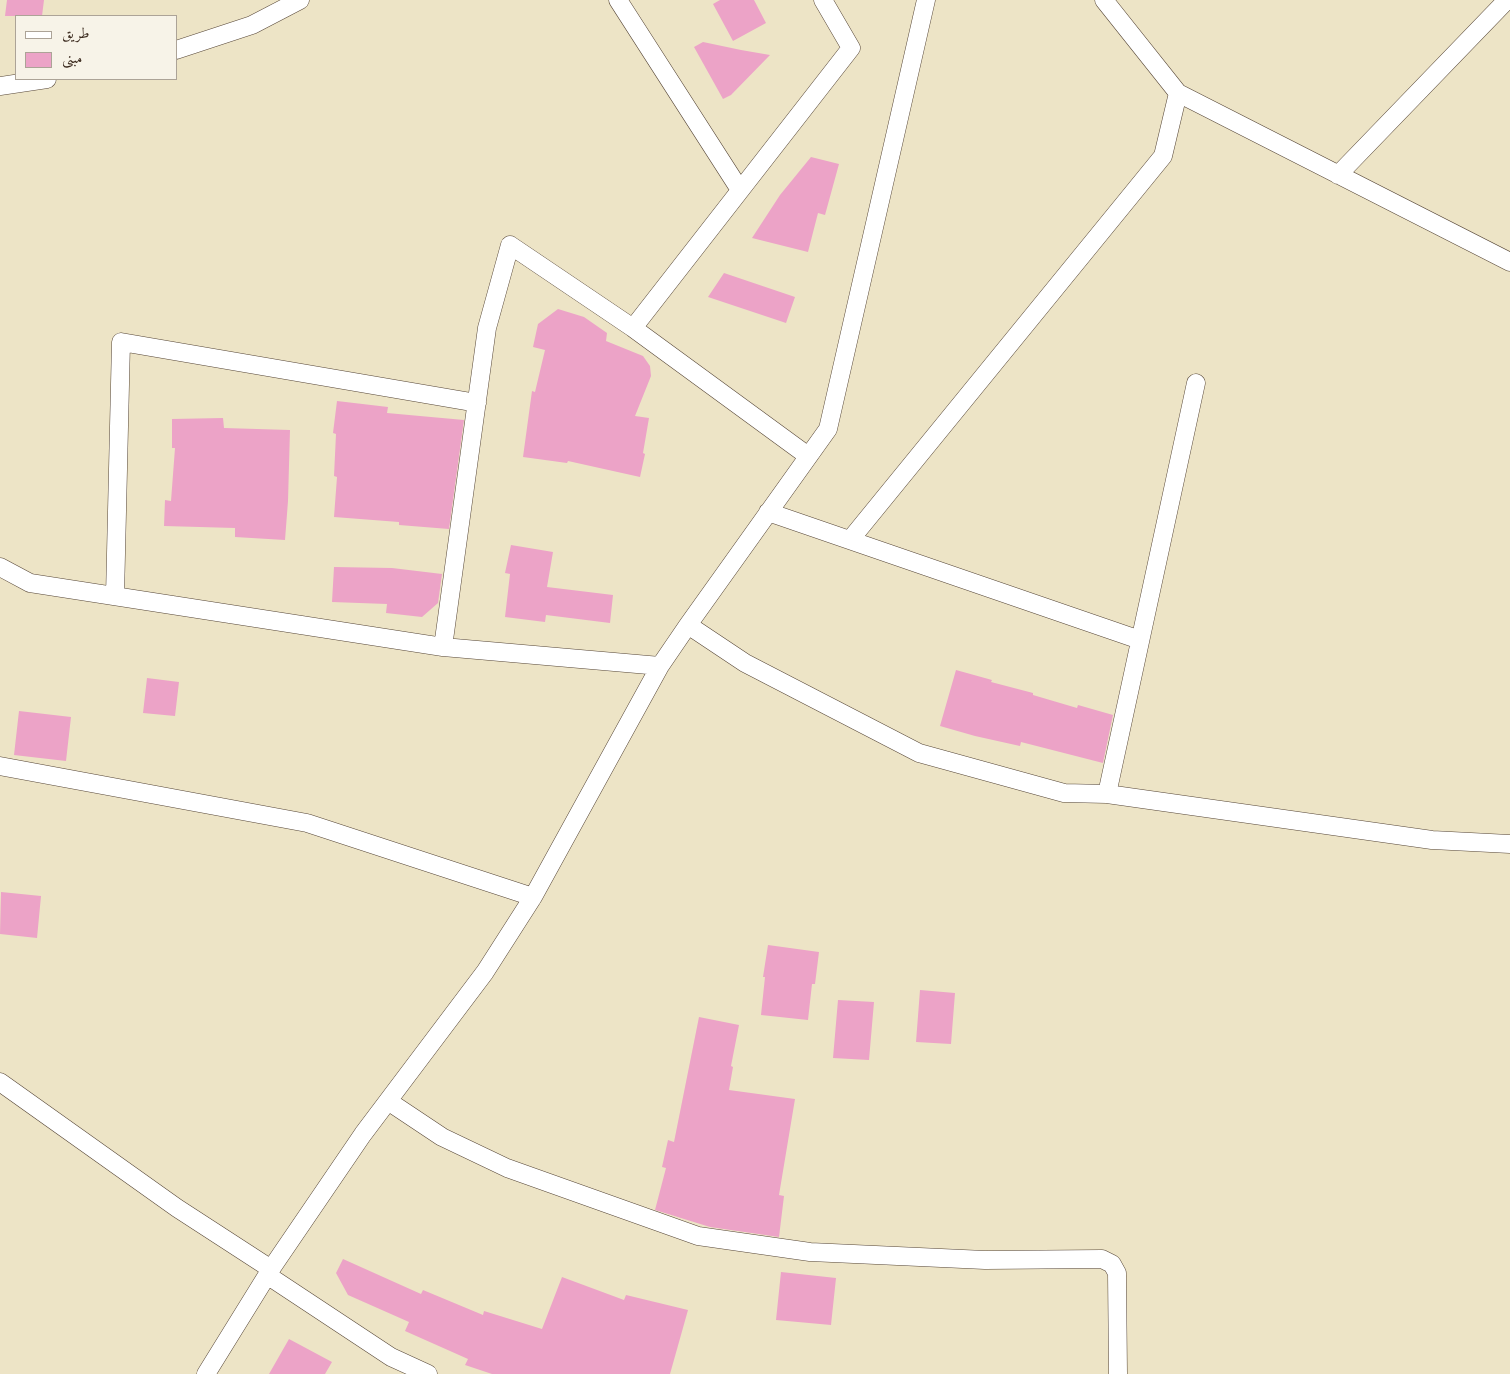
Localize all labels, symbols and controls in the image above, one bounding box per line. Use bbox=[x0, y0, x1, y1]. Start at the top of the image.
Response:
legend bbox=[15, 15, 178, 80]
text: طريق bbox=[62, 24, 89, 43]
text: مبنى bbox=[62, 49, 82, 68]

